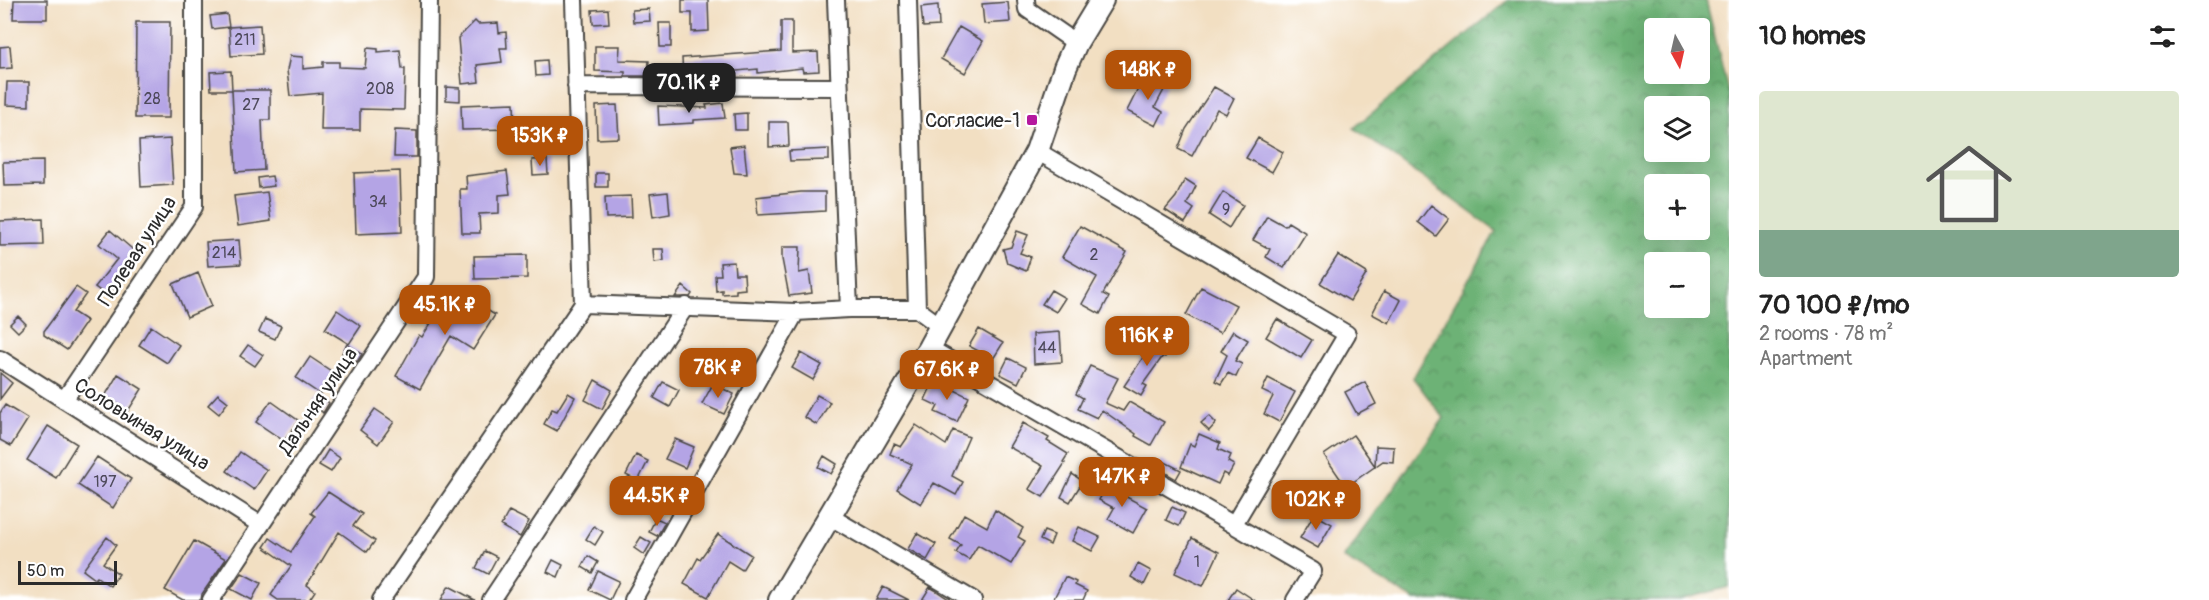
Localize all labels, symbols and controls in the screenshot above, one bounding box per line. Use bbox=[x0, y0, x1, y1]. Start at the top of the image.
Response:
north arrow bbox=[1644, 18, 1710, 84]
map controls bbox=[1644, 18, 1710, 318]
text: 10 homes bbox=[1759, 20, 1865, 52]
icon: filters bbox=[2146, 20, 2179, 53]
house number: 211 bbox=[234, 30, 256, 50]
pin: 148K ₽ bbox=[1099, 50, 1197, 101]
text: 148K ₽ bbox=[1119, 57, 1177, 82]
pin: 70.1K ₽ bbox=[634, 63, 744, 114]
text: 70.1K ₽ bbox=[657, 70, 721, 95]
house number: 208 bbox=[366, 79, 394, 99]
house number: 28 bbox=[143, 89, 161, 109]
house number: 27 bbox=[242, 95, 260, 115]
button: layers bbox=[1644, 96, 1710, 162]
place label: Согласие-1 bbox=[925, 108, 1020, 133]
marker: Согласие-1 bbox=[1025, 113, 1039, 127]
pin: 153K ₽ bbox=[491, 116, 589, 167]
text: 153K ₽ bbox=[511, 123, 569, 148]
icon: home bbox=[1915, 130, 2023, 238]
button: + bbox=[1644, 174, 1710, 240]
street label: Полевая улица bbox=[92, 191, 182, 311]
house number: 34 bbox=[369, 192, 387, 212]
house number: 9 bbox=[1222, 200, 1230, 220]
house number: 214 bbox=[212, 243, 236, 263]
house number: 2 bbox=[1090, 245, 1099, 265]
button: − bbox=[1644, 252, 1710, 318]
pin: 45.1K ₽ bbox=[390, 285, 500, 336]
text: 70 100 ₽/mo bbox=[1759, 289, 1909, 321]
text: 45.1K ₽ bbox=[413, 292, 477, 317]
pin: 116K ₽ bbox=[1098, 316, 1196, 367]
text: 2 rooms · 78 m² bbox=[1759, 321, 1893, 346]
text: 116K ₽ bbox=[1119, 323, 1175, 348]
house number: 44 bbox=[1038, 338, 1056, 358]
street label: Дальняя улица bbox=[272, 343, 363, 460]
text: Apartment bbox=[1759, 346, 1852, 371]
pin: 78K ₽ bbox=[676, 348, 760, 399]
pin: 67.6K ₽ bbox=[892, 350, 1002, 401]
text: 78K ₽ bbox=[693, 355, 743, 380]
text: 67.6K ₽ bbox=[914, 357, 980, 382]
street label: Соловьиная улица bbox=[70, 372, 214, 476]
pin: 147K ₽ bbox=[1073, 457, 1171, 508]
text: 147K ₽ bbox=[1093, 464, 1151, 489]
house number: 197 bbox=[94, 472, 117, 492]
pin: 44.5K ₽ bbox=[602, 476, 712, 527]
pin: 102K ₽ bbox=[1267, 480, 1365, 531]
text: 44.5K ₽ bbox=[624, 483, 690, 508]
text: 102K ₽ bbox=[1285, 487, 1347, 512]
house number: 1 bbox=[1194, 552, 1200, 572]
scale bar bbox=[18, 558, 117, 586]
text: 50 m bbox=[27, 561, 64, 581]

